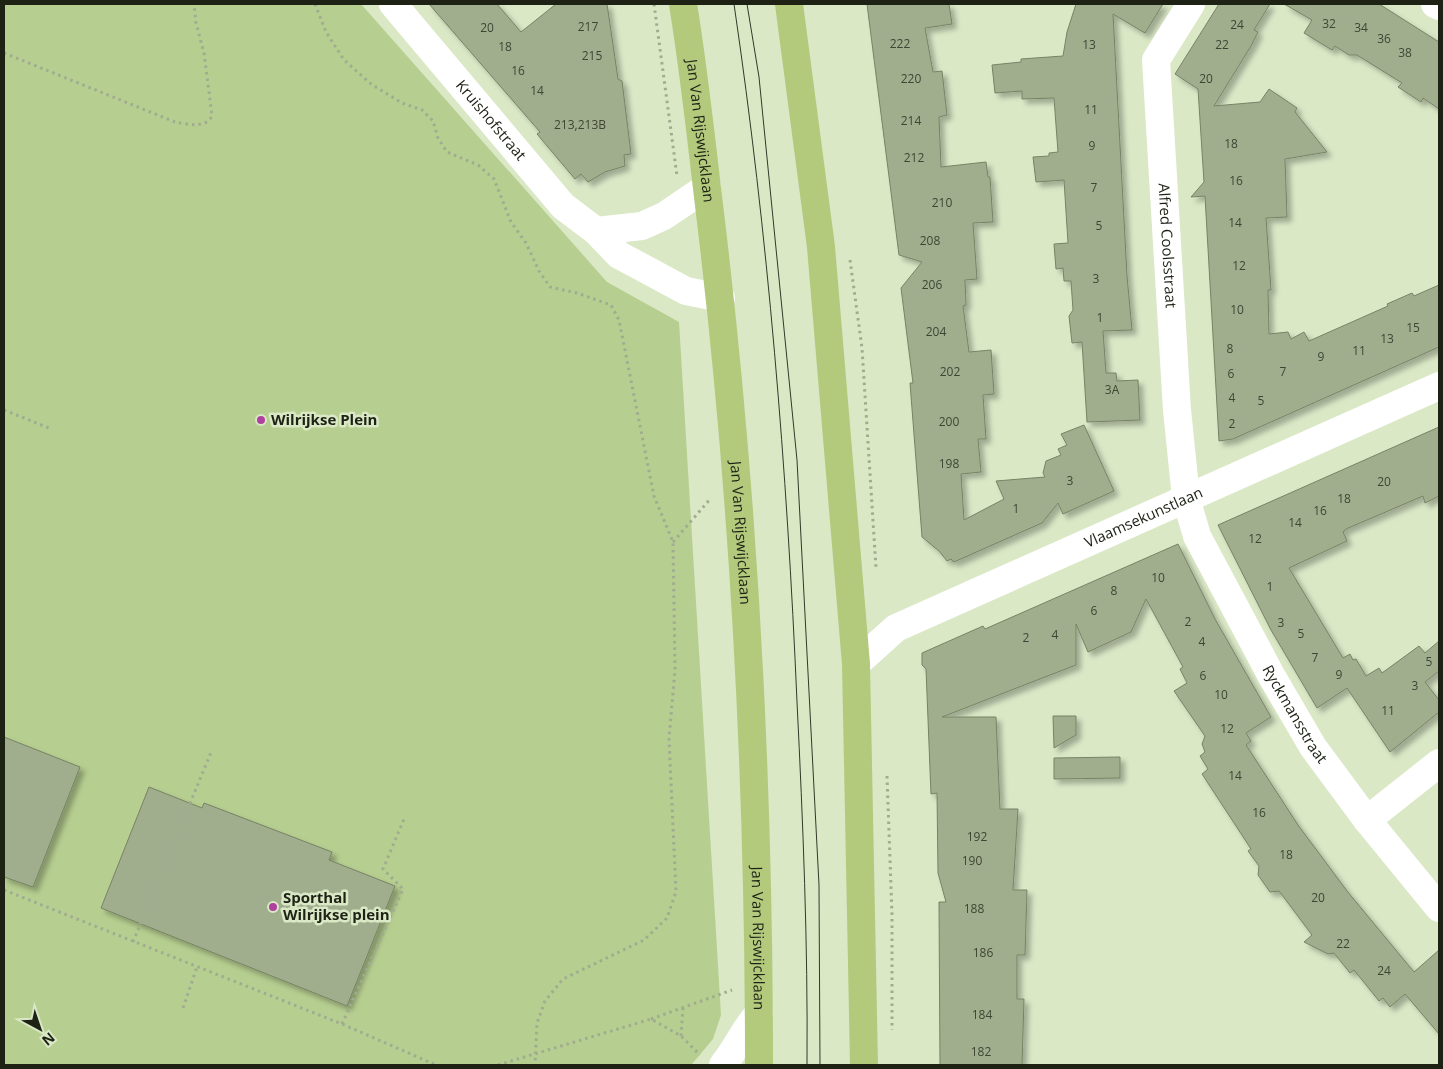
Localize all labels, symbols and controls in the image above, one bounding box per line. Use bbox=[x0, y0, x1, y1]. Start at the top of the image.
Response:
house number: 32 bbox=[1322, 15, 1336, 32]
house number: 24 bbox=[1230, 16, 1244, 33]
house number: 217 bbox=[578, 18, 598, 35]
house number: 20 bbox=[480, 19, 494, 36]
house number: 34 bbox=[1354, 19, 1368, 36]
house number: 36 bbox=[1377, 30, 1391, 47]
house number: 222 bbox=[890, 35, 910, 52]
house number: 13 bbox=[1082, 36, 1096, 53]
house number: 22 bbox=[1215, 36, 1229, 53]
house number: 18 bbox=[498, 38, 512, 55]
house number: 38 bbox=[1398, 44, 1412, 61]
house number: 215 bbox=[582, 47, 602, 64]
street label: Jan Van Rijswijcklaan bbox=[682, 56, 720, 203]
house number: 16 bbox=[511, 62, 525, 79]
house number: 220 bbox=[901, 70, 921, 87]
house number: 20 bbox=[1199, 70, 1213, 87]
street label: Kruishofstraat bbox=[452, 75, 531, 164]
house number: 14 bbox=[530, 82, 544, 99]
house number: 11 bbox=[1084, 101, 1098, 118]
house number: 214 bbox=[901, 112, 921, 129]
house number: 213,213B bbox=[554, 116, 606, 133]
house number: 18 bbox=[1224, 135, 1238, 152]
house number: 9 bbox=[1089, 137, 1096, 154]
house number: 212 bbox=[904, 149, 924, 166]
house number: 16 bbox=[1229, 172, 1243, 189]
house number: 7 bbox=[1091, 179, 1098, 196]
street label: Alfred Coolsstraat bbox=[1154, 182, 1182, 309]
house number: 210 bbox=[932, 194, 952, 211]
house number: 14 bbox=[1228, 214, 1242, 231]
house number: 5 bbox=[1096, 217, 1103, 234]
house number: 208 bbox=[920, 232, 940, 249]
house number: 12 bbox=[1232, 257, 1246, 274]
house number: 3 bbox=[1093, 270, 1100, 287]
house number: 206 bbox=[922, 276, 942, 293]
house number: 10 bbox=[1230, 301, 1244, 318]
house number: 1 bbox=[1097, 309, 1103, 326]
house number: 15 bbox=[1406, 319, 1420, 336]
house number: 204 bbox=[926, 323, 946, 340]
house number: 13 bbox=[1380, 330, 1394, 347]
house number: 8 bbox=[1227, 340, 1234, 357]
house number: 11 bbox=[1352, 342, 1366, 359]
house number: 9 bbox=[1318, 348, 1325, 365]
house number: 202 bbox=[940, 363, 960, 380]
house number: 7 bbox=[1280, 363, 1287, 380]
house number: 6 bbox=[1228, 365, 1235, 382]
house number: 3A bbox=[1105, 381, 1120, 398]
house number: 4 bbox=[1229, 389, 1236, 406]
house number: 5 bbox=[1258, 392, 1265, 409]
place label: Wilrijkse Plein bbox=[271, 409, 377, 429]
house number: 200 bbox=[939, 413, 959, 430]
marker: Wilrijkse Plein bbox=[255, 414, 267, 426]
house number: 2 bbox=[1229, 415, 1236, 432]
house number: 198 bbox=[939, 455, 959, 472]
street label: Jan Van Rijswijcklaan bbox=[726, 458, 756, 605]
house number: 3 bbox=[1067, 472, 1074, 489]
house number: 20 bbox=[1377, 473, 1391, 490]
street label: Vlaamsekunstlaan bbox=[1081, 482, 1206, 552]
house number: 18 bbox=[1337, 490, 1351, 507]
house number: 1 bbox=[1013, 500, 1019, 517]
house number: 16 bbox=[1313, 502, 1327, 519]
house number: 14 bbox=[1288, 514, 1302, 531]
house number: 12 bbox=[1248, 530, 1262, 547]
house number: 10 bbox=[1151, 569, 1165, 586]
house number: 1 bbox=[1267, 578, 1273, 595]
house number: 8 bbox=[1111, 582, 1118, 599]
house number: 6 bbox=[1091, 602, 1098, 619]
house number: 2 bbox=[1185, 613, 1192, 630]
house number: 3 bbox=[1278, 614, 1285, 631]
house number: 5 bbox=[1298, 625, 1305, 642]
house number: 4 bbox=[1052, 626, 1059, 643]
house number: 2 bbox=[1023, 629, 1030, 646]
house number: 4 bbox=[1199, 633, 1206, 650]
house number: 7 bbox=[1312, 649, 1319, 666]
house number: 5 bbox=[1426, 653, 1433, 670]
street label: Ryckmansstraat bbox=[1258, 661, 1333, 767]
house number: 9 bbox=[1336, 666, 1343, 683]
house number: 6 bbox=[1200, 667, 1207, 684]
house number: 3 bbox=[1412, 677, 1419, 694]
house number: 10 bbox=[1214, 686, 1228, 703]
house number: 11 bbox=[1381, 702, 1395, 719]
house number: 12 bbox=[1220, 720, 1234, 737]
house number: 14 bbox=[1228, 767, 1242, 784]
house number: 16 bbox=[1252, 804, 1266, 821]
house number: 192 bbox=[967, 828, 987, 845]
house number: 18 bbox=[1279, 846, 1293, 863]
house number: 190 bbox=[962, 852, 982, 869]
street label: Jan Van Rijswijcklaan bbox=[747, 864, 770, 1010]
place label: Sporthal Wilrijkse plein bbox=[283, 887, 390, 924]
house number: 20 bbox=[1311, 889, 1325, 906]
house number: 188 bbox=[964, 900, 984, 917]
marker: Sporthal Wilrijkse plein bbox=[267, 901, 279, 913]
house number: 22 bbox=[1336, 935, 1350, 952]
house number: 186 bbox=[973, 944, 993, 961]
house number: 24 bbox=[1377, 962, 1391, 979]
north arrow bbox=[15, 1004, 65, 1054]
house number: 184 bbox=[972, 1006, 992, 1023]
text: N bbox=[38, 1028, 59, 1050]
house number: 182 bbox=[971, 1043, 991, 1060]

